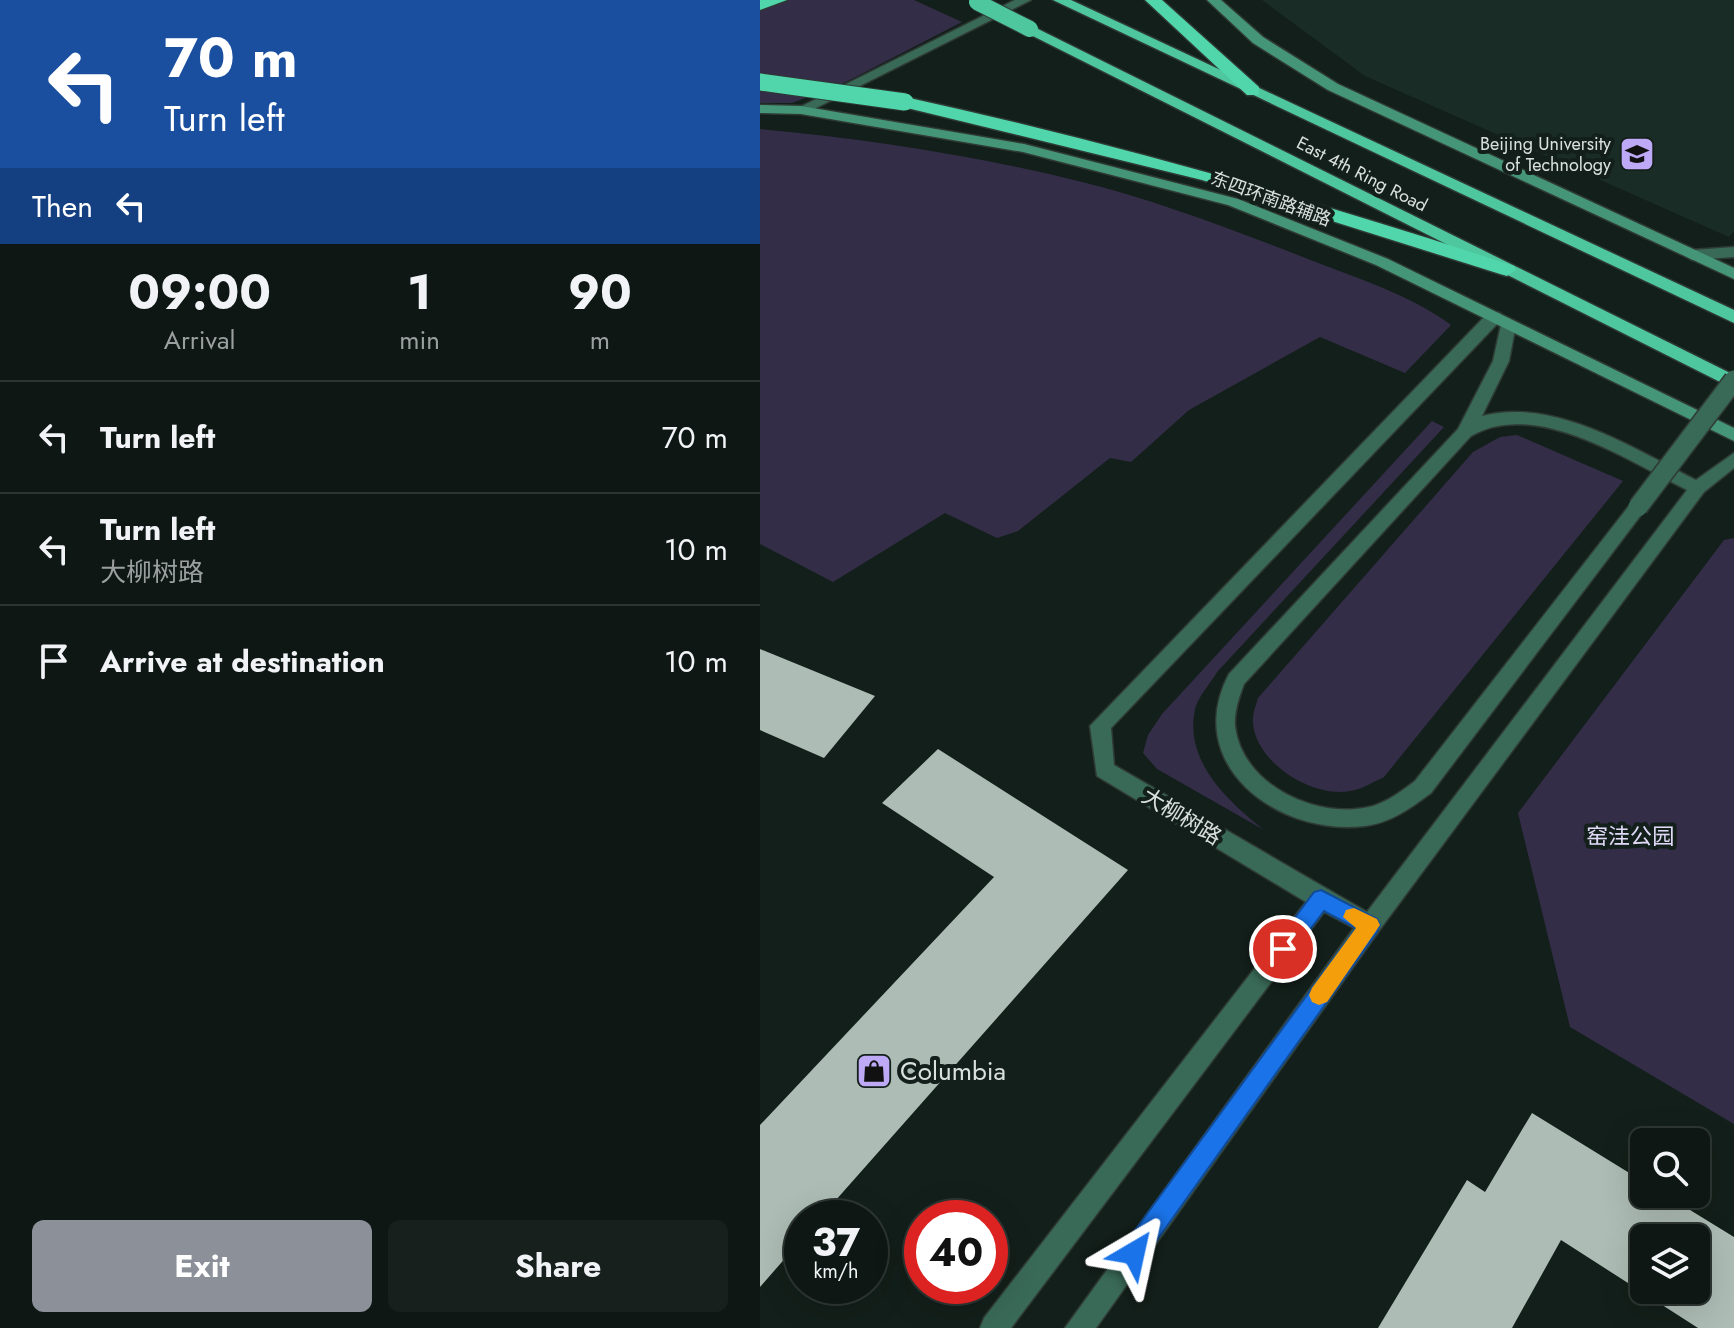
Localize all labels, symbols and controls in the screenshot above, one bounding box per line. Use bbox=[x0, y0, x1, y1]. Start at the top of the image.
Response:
text: 70 m bbox=[164, 17, 298, 98]
icon: left bbox=[32, 32, 136, 136]
text: Turn left bbox=[164, 92, 285, 144]
street label: East 4th Ring Road bbox=[1292, 130, 1432, 218]
place label: Beijing University of Technology bbox=[1480, 131, 1611, 178]
school or university icon: Beijing University of Technology bbox=[1618, 135, 1656, 173]
street label: 东四环南路辅路 bbox=[1207, 165, 1335, 233]
icon: left bbox=[109, 184, 153, 228]
text: Then bbox=[32, 185, 93, 228]
text: 09:00 bbox=[128, 258, 271, 327]
text: 1 bbox=[407, 258, 432, 327]
text: 90 bbox=[568, 258, 632, 327]
text: Arrival bbox=[164, 321, 235, 359]
text: min bbox=[399, 321, 440, 359]
text: m bbox=[590, 321, 610, 359]
icon: left bbox=[32, 415, 76, 459]
text: Turn left bbox=[100, 416, 215, 459]
text: 70 m bbox=[662, 416, 728, 459]
text: Turn left bbox=[100, 508, 215, 551]
icon: left bbox=[32, 527, 76, 571]
text: 10 m bbox=[664, 528, 728, 571]
text: 大柳树路 bbox=[100, 553, 204, 591]
icon: arrive bbox=[32, 639, 76, 683]
text: Arrive at destination bbox=[100, 640, 385, 683]
text: 10 m bbox=[664, 640, 728, 683]
street label: 大柳树路 bbox=[1136, 780, 1228, 852]
park label: 窑洼公园 bbox=[1586, 820, 1674, 852]
pin bbox=[1249, 915, 1317, 983]
icon: arrive bbox=[1261, 927, 1305, 971]
shop icon: Columbia bbox=[855, 1052, 893, 1090]
place label: Columbia bbox=[900, 1052, 1006, 1090]
map controls bbox=[1630, 1128, 1710, 1304]
button: search bbox=[1630, 1128, 1710, 1208]
speed limit sign: 40 bbox=[904, 1200, 1008, 1304]
position arrow bbox=[1092, 1211, 1176, 1295]
text: 37 bbox=[812, 1213, 860, 1271]
button: Exit bbox=[32, 1220, 372, 1312]
button: Share bbox=[388, 1220, 728, 1312]
button: layers bbox=[1630, 1224, 1710, 1304]
text: km/h bbox=[813, 1257, 859, 1286]

